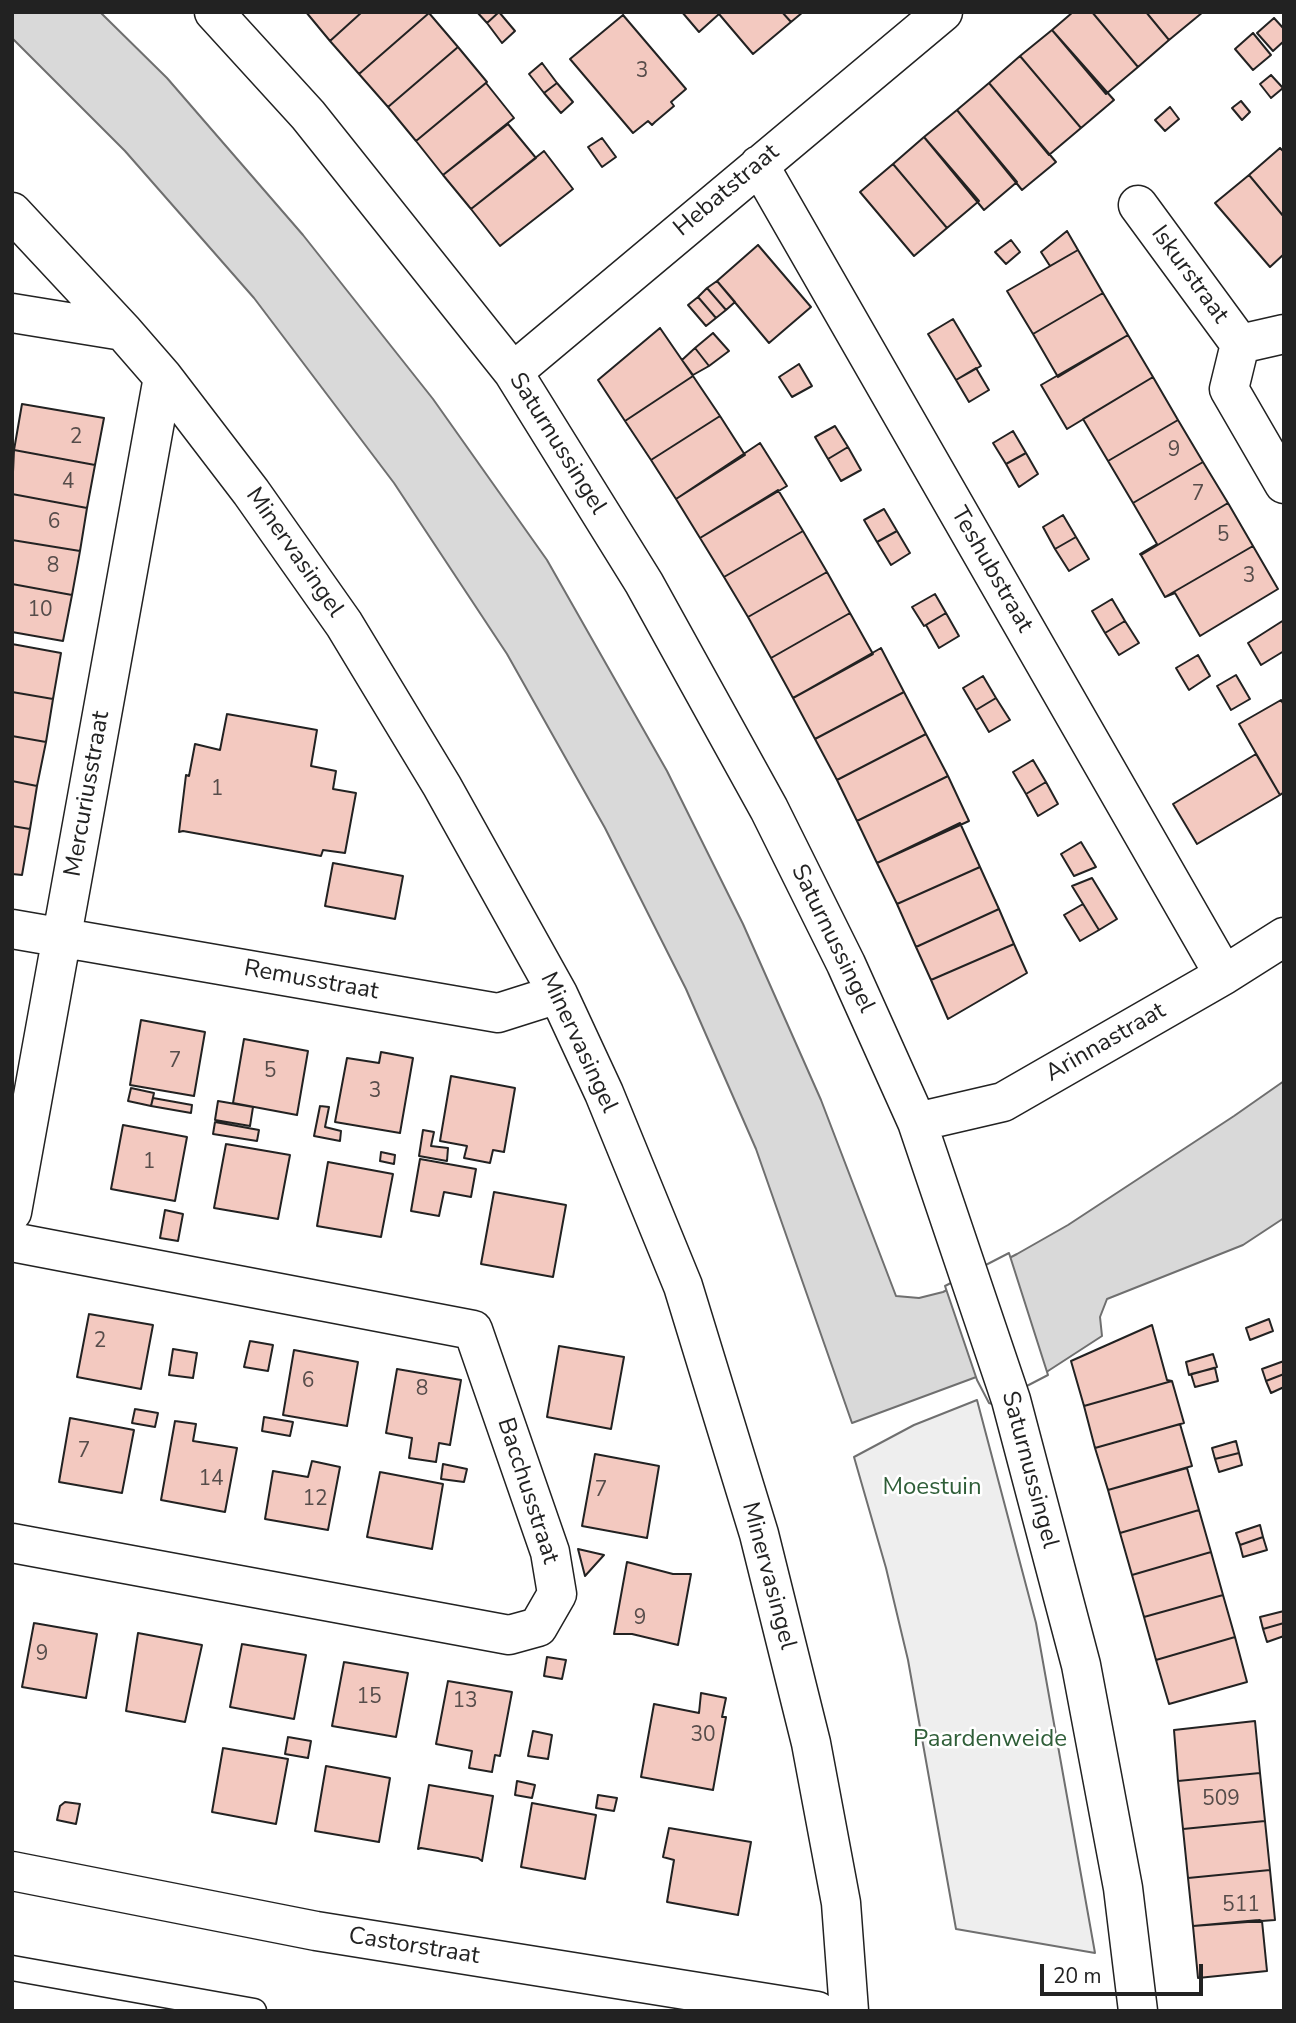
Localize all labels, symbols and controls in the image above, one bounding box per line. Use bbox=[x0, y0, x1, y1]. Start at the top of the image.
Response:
house number: 3 bbox=[636, 59, 648, 85]
street label: Hebatstraat bbox=[669, 139, 785, 243]
street label: Iskurstraat bbox=[1144, 221, 1234, 329]
street label: Saturnussingel bbox=[502, 368, 612, 520]
house number: 2 bbox=[70, 425, 82, 451]
house number: 9 bbox=[1168, 438, 1180, 464]
house number: 4 bbox=[62, 470, 74, 496]
house number: 7 bbox=[1192, 482, 1204, 508]
street label: Minervasingel bbox=[239, 483, 349, 623]
street label: Teshubstraat bbox=[943, 502, 1039, 638]
house number: 6 bbox=[48, 510, 60, 536]
house number: 5 bbox=[1217, 523, 1229, 549]
house number: 8 bbox=[47, 554, 59, 580]
house number: 3 bbox=[1243, 564, 1255, 590]
house number: 10 bbox=[27, 598, 53, 624]
street label: Mercuriusstraat bbox=[59, 709, 117, 879]
house number: 1 bbox=[211, 777, 223, 803]
street label: Saturnussingel bbox=[784, 860, 880, 1018]
street label: Remusstraat bbox=[241, 955, 381, 1007]
street label: Minervasingel bbox=[533, 968, 623, 1118]
street label: Arinnastraat bbox=[1041, 997, 1171, 1089]
house number: 7 bbox=[169, 1049, 181, 1075]
house number: 5 bbox=[264, 1059, 276, 1085]
house number: 3 bbox=[369, 1079, 381, 1105]
house number: 1 bbox=[143, 1150, 155, 1176]
house number: 2 bbox=[94, 1329, 106, 1355]
house number: 6 bbox=[302, 1369, 314, 1395]
house number: 8 bbox=[416, 1377, 428, 1403]
street label: Saturnussingel bbox=[994, 1388, 1064, 1552]
street label: Bacchusstraat bbox=[490, 1414, 564, 1568]
house number: 7 bbox=[78, 1439, 90, 1465]
house number: 14 bbox=[198, 1467, 224, 1493]
park label: Moestuin bbox=[882, 1474, 982, 1502]
house number: 7 bbox=[595, 1478, 607, 1504]
house number: 12 bbox=[302, 1487, 328, 1513]
street label: Minervasingel bbox=[735, 1499, 801, 1653]
house number: 9 bbox=[634, 1606, 646, 1632]
house number: 9 bbox=[36, 1642, 48, 1668]
house number: 15 bbox=[356, 1685, 382, 1711]
house number: 13 bbox=[452, 1689, 478, 1715]
house number: 30 bbox=[690, 1723, 716, 1749]
park label: Paardenweide bbox=[913, 1726, 1067, 1754]
house number: 509 bbox=[1202, 1787, 1240, 1813]
house number: 511 bbox=[1222, 1893, 1260, 1919]
street label: Castorstraat bbox=[346, 1922, 482, 1972]
scale bar bbox=[1044, 1950, 1207, 1994]
text: 20 m bbox=[1053, 1962, 1102, 1990]

